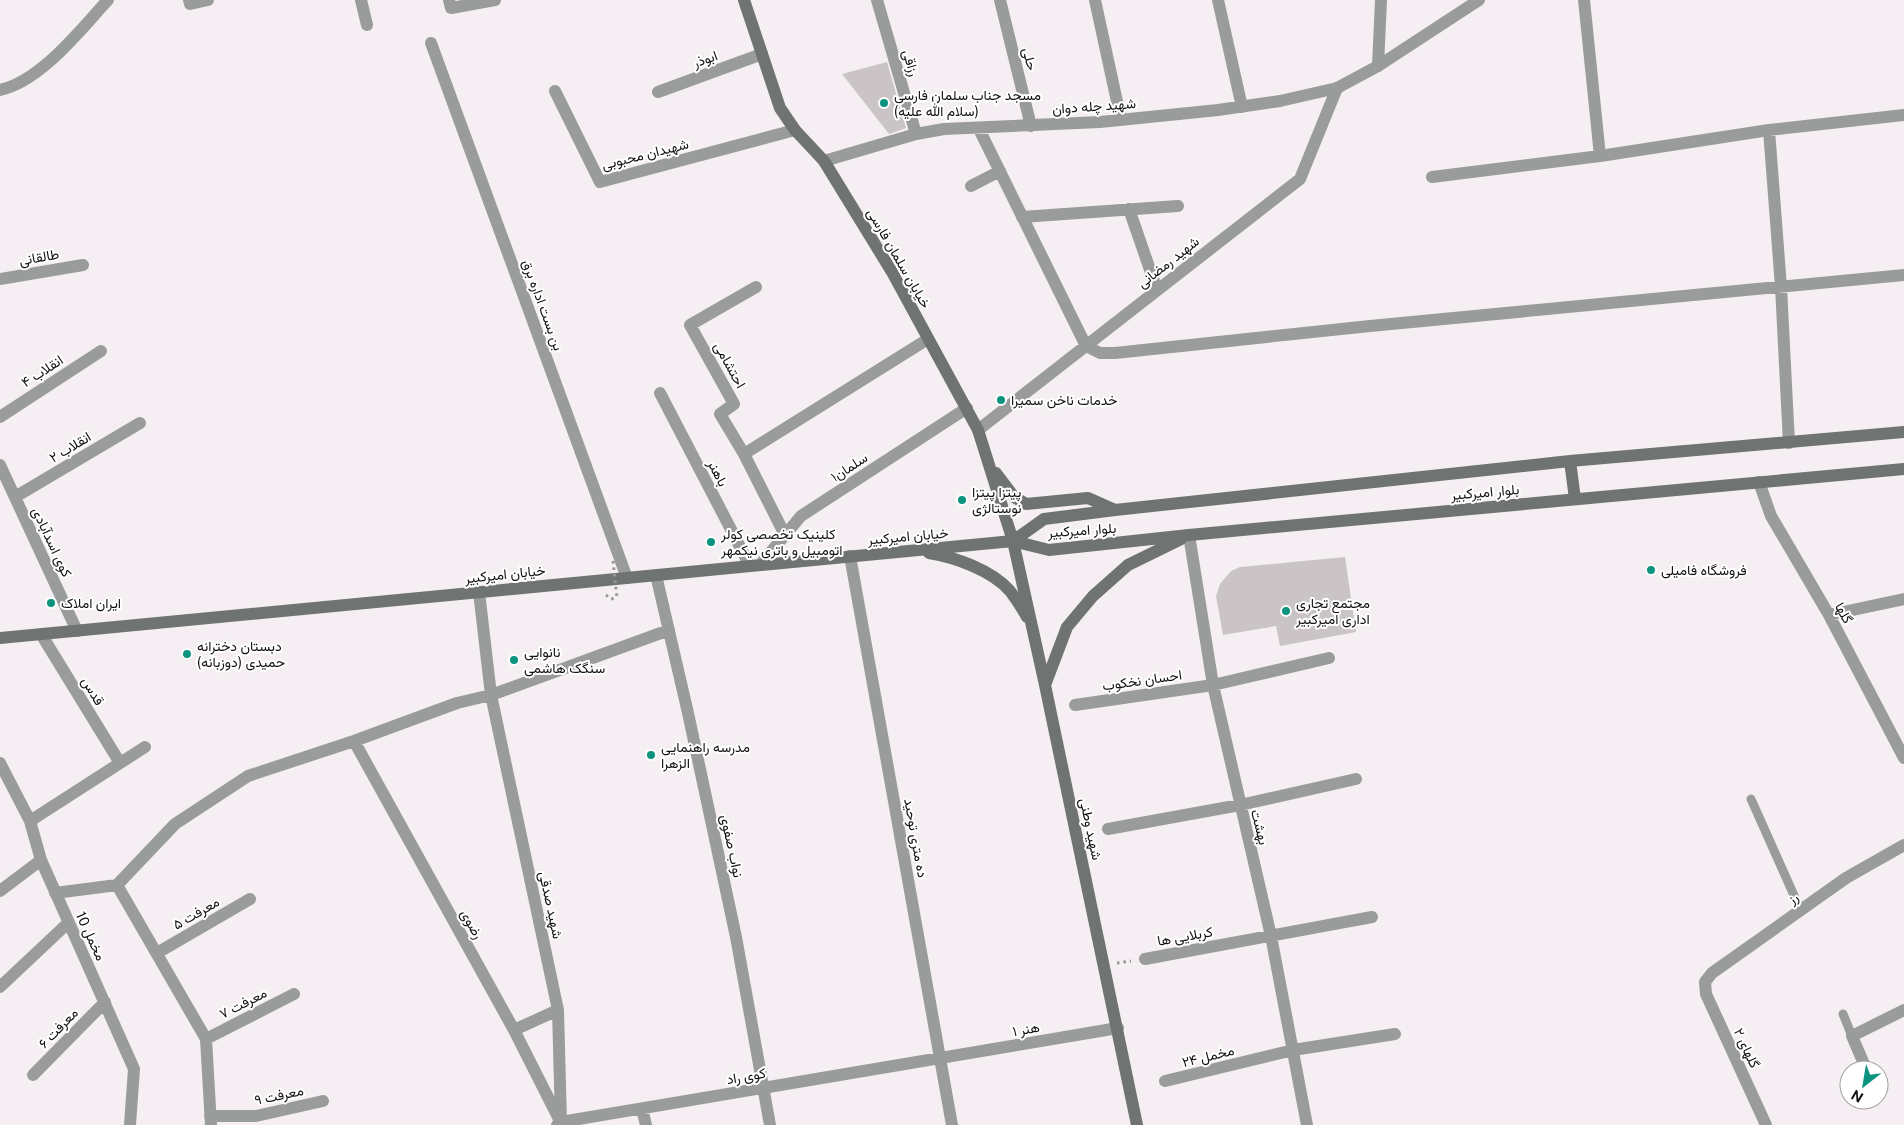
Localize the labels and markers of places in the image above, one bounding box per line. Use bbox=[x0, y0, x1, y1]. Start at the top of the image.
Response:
place label: مسجد جناب سلمان فارسی (سلام الله علیه) bbox=[894, 87, 1041, 120]
marker: مسجد جناب سلمان فارسی (سلام الله علیه) bbox=[878, 97, 890, 109]
place label: خدمات ناخن سمیرا bbox=[1011, 392, 1117, 409]
marker: خدمات ناخن سمیرا bbox=[995, 394, 1007, 406]
place label: پیتزا پیتزا نوستالژی bbox=[972, 484, 1022, 517]
marker: پیتزا پیتزا نوستالژی bbox=[956, 494, 968, 506]
place label: کلینیک تخصصی کولر اتومبیل و باتری نیکمهر bbox=[720, 526, 842, 559]
marker: کلینیک تخصصی کولر اتومبیل و باتری نیکمهر bbox=[705, 536, 717, 548]
place label: فروشگاه فامیلی bbox=[1661, 562, 1747, 579]
marker: فروشگاه فامیلی bbox=[1645, 564, 1657, 576]
place label: ایران املاک bbox=[61, 595, 121, 612]
place label: مجتمع تجاری اداری امیرکبیر bbox=[1295, 595, 1370, 628]
marker: ایران املاک bbox=[45, 597, 57, 609]
marker: مجتمع تجاری اداری امیرکبیر bbox=[1280, 605, 1292, 617]
place label: دبستان دخترانه حمیدی (دوزبانه) bbox=[197, 638, 285, 671]
place label: نانوایی سنگک هاشمی bbox=[524, 644, 605, 677]
marker: دبستان دخترانه حمیدی (دوزبانه) bbox=[181, 648, 193, 660]
marker: نانوایی سنگک هاشمی bbox=[508, 654, 520, 666]
place label: مدرسه راهنمایی الزهرا bbox=[661, 739, 750, 772]
marker: مدرسه راهنمایی الزهرا bbox=[645, 749, 657, 761]

